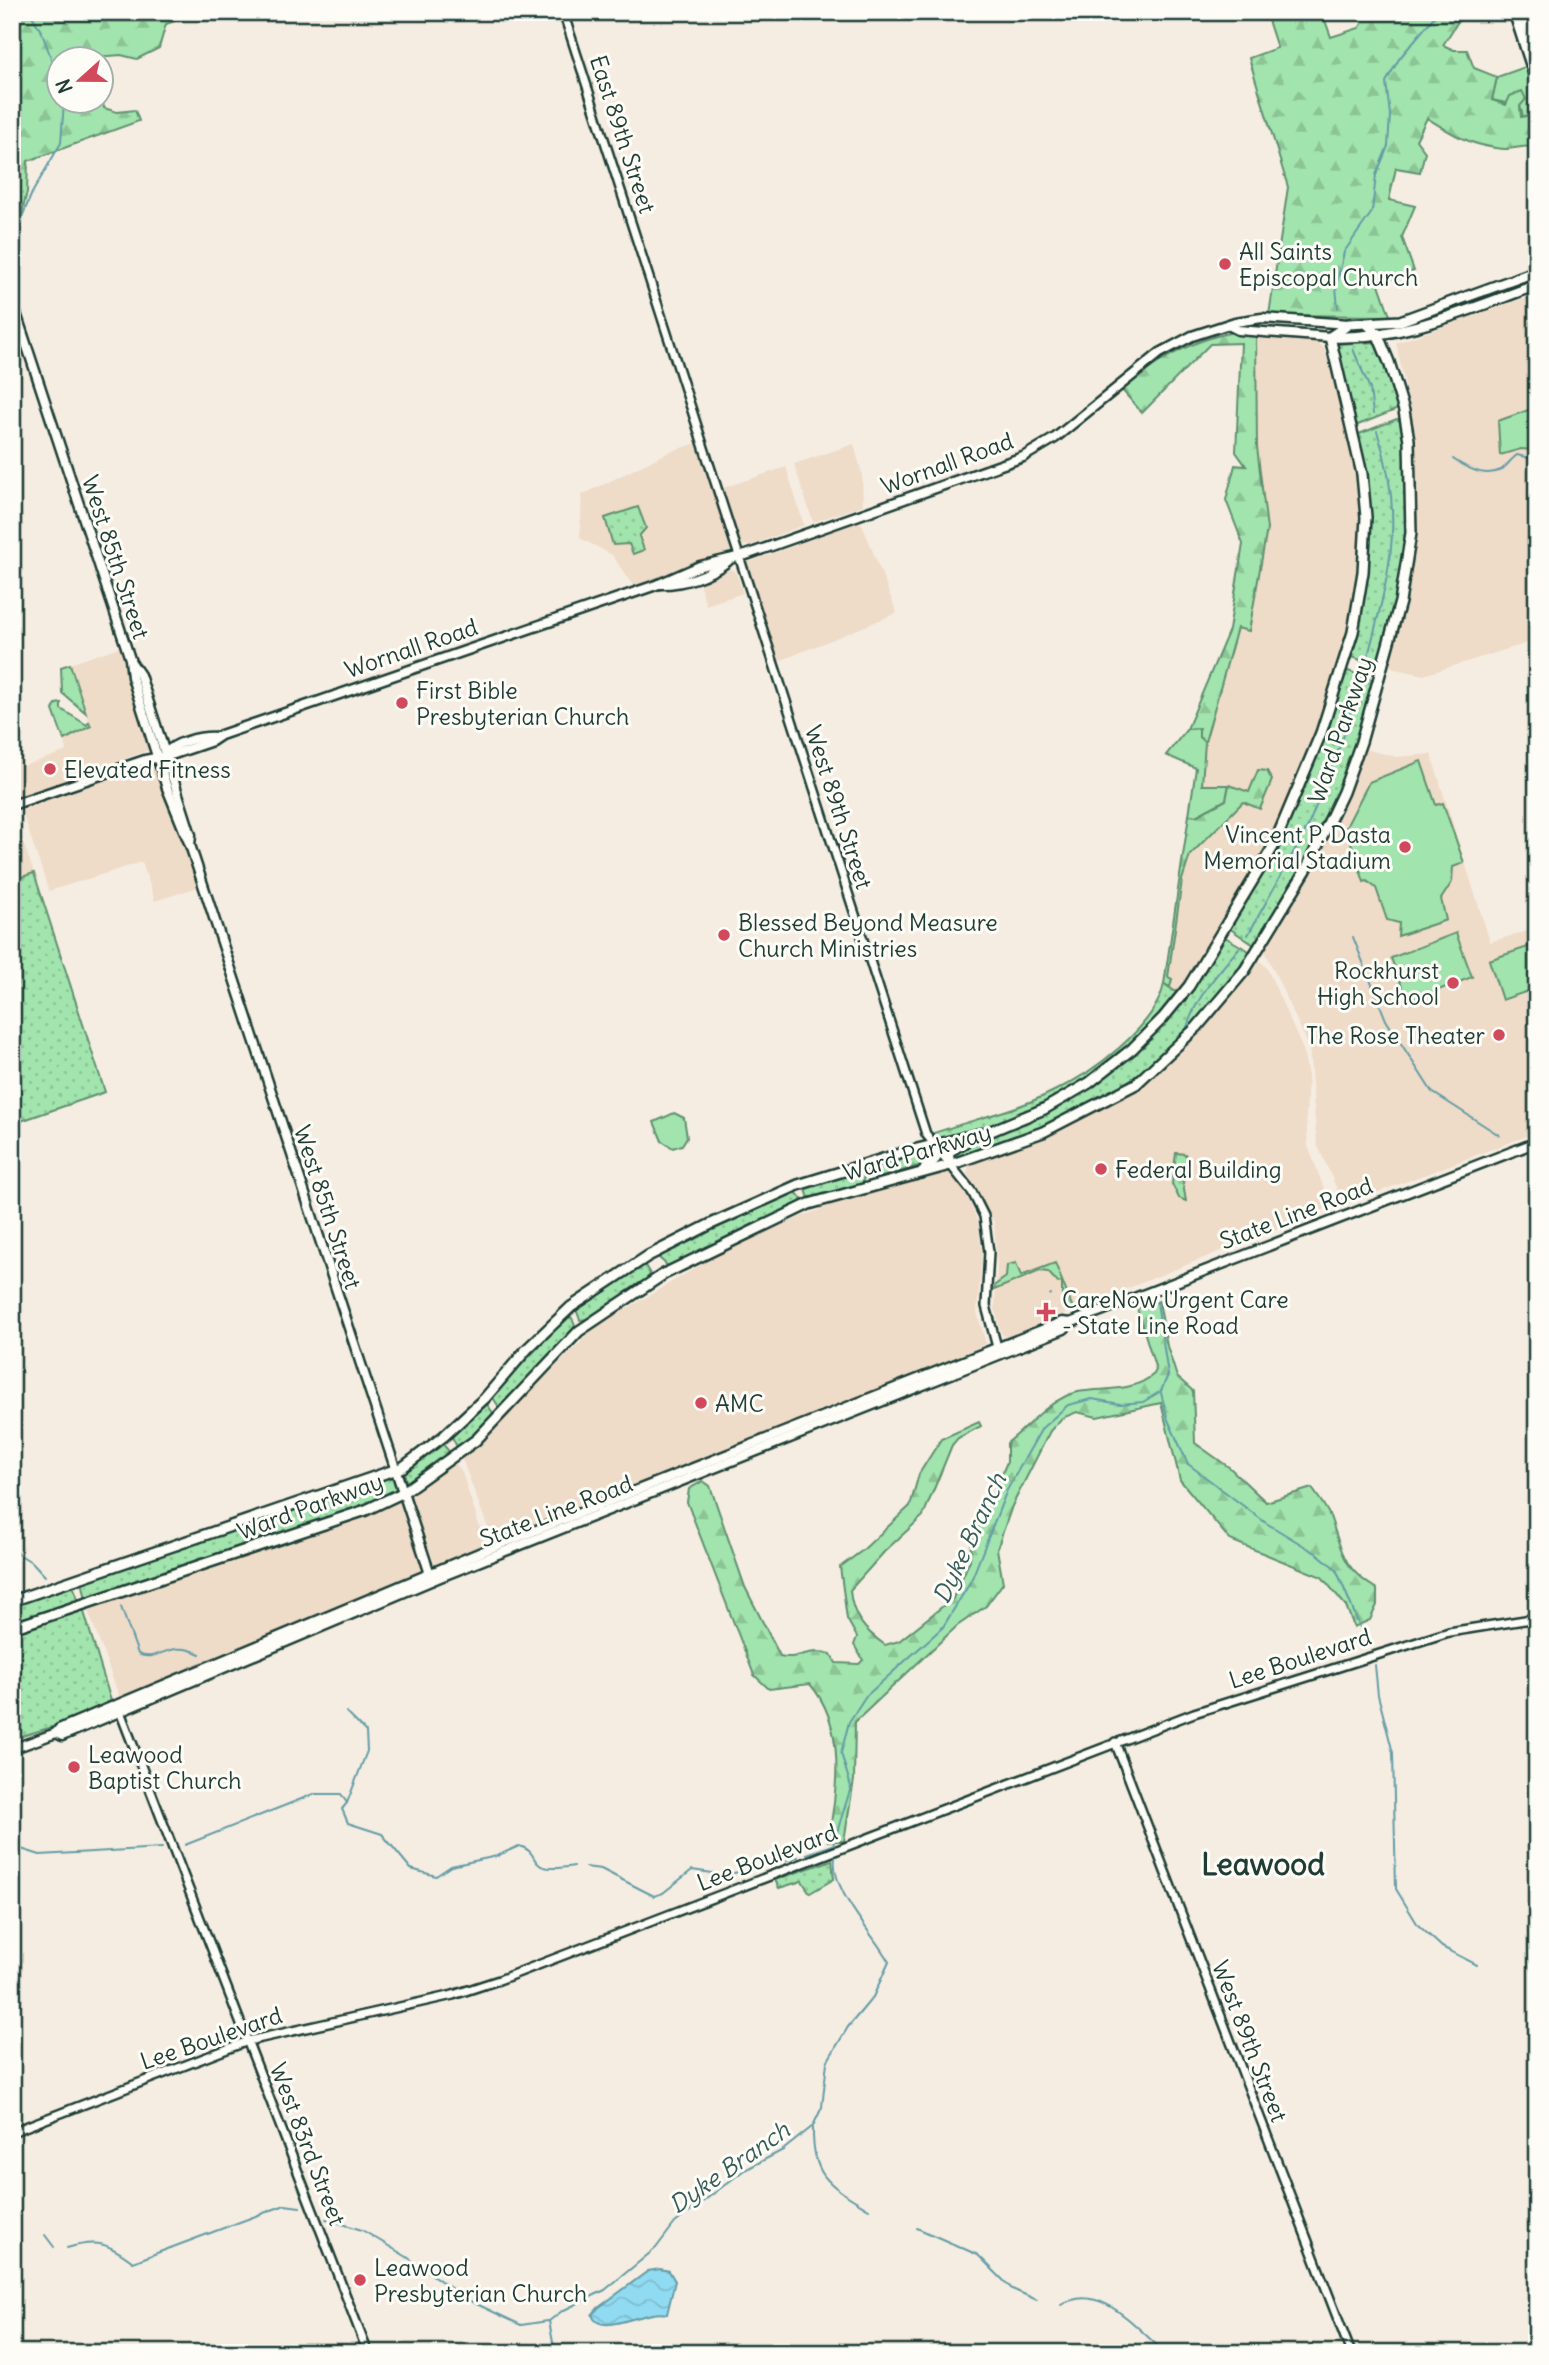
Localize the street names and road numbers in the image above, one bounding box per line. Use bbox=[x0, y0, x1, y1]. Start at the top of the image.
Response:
street label: East 89th Street bbox=[584, 51, 662, 217]
street label: Wornall Road bbox=[877, 426, 1017, 500]
street label: West 85th Street bbox=[76, 471, 156, 643]
street label: Wornall Road bbox=[341, 612, 481, 684]
street label: Ward Parkway bbox=[1301, 653, 1379, 807]
street label: West 89th Street bbox=[799, 721, 879, 893]
street label: Ward Parkway bbox=[839, 1117, 995, 1187]
street label: West 85th Street bbox=[288, 1121, 368, 1293]
street label: State Line Road bbox=[1215, 1171, 1377, 1255]
street label: Ward Parkway bbox=[233, 1466, 387, 1546]
street label: State Line Road bbox=[475, 1469, 637, 1553]
street label: Lee Boulevard bbox=[1225, 1621, 1375, 1695]
street label: Lee Boulevard bbox=[693, 1817, 841, 1897]
street label: West 89th Street bbox=[1206, 1956, 1294, 2126]
street label: Lee Boulevard bbox=[136, 2000, 286, 2076]
street label: West 83rd Street bbox=[264, 2059, 352, 2230]

